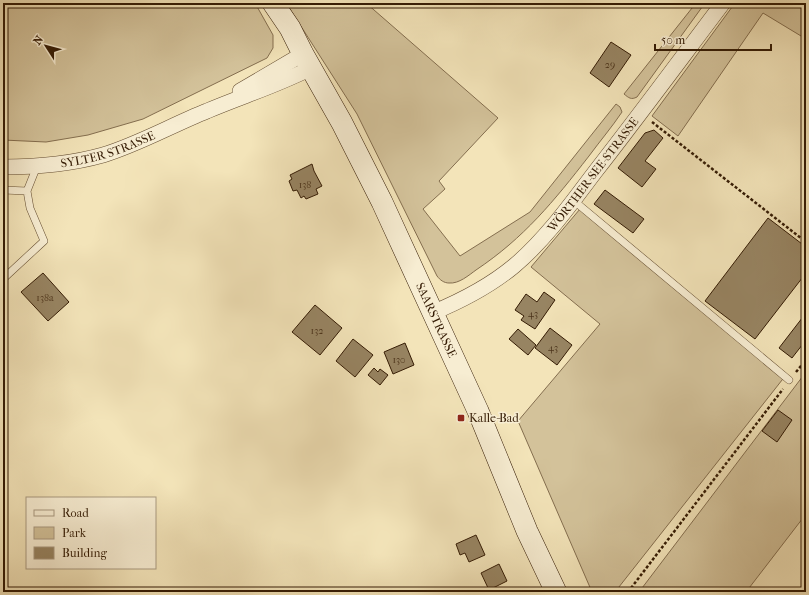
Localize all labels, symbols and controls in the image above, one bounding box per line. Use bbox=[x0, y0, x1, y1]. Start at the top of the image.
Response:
north arrow bbox=[26, 26, 66, 66]
scale bar bbox=[655, 26, 771, 52]
text: N bbox=[31, 33, 46, 48]
text: 50 m bbox=[661, 33, 685, 47]
house number: 29 bbox=[605, 59, 615, 71]
street label: WÖRTHER-SEE-STRASSE bbox=[544, 115, 641, 235]
street label: SYLTER STRASSE bbox=[60, 128, 157, 170]
house number: 138 bbox=[299, 179, 311, 191]
street label: SAARSTRASSE bbox=[413, 280, 459, 360]
house number: 138a bbox=[36, 292, 54, 304]
house number: 43 bbox=[528, 308, 538, 320]
house number: 132 bbox=[311, 325, 323, 337]
house number: 43 bbox=[548, 342, 558, 354]
house number: 130 bbox=[392, 354, 406, 366]
place label: Kalle-Bad bbox=[469, 411, 519, 425]
marker: Kalle-Bad bbox=[456, 413, 466, 423]
legend bbox=[26, 497, 156, 569]
text: Road bbox=[62, 506, 89, 520]
text: Park bbox=[62, 526, 87, 540]
text: Building bbox=[62, 546, 107, 560]

